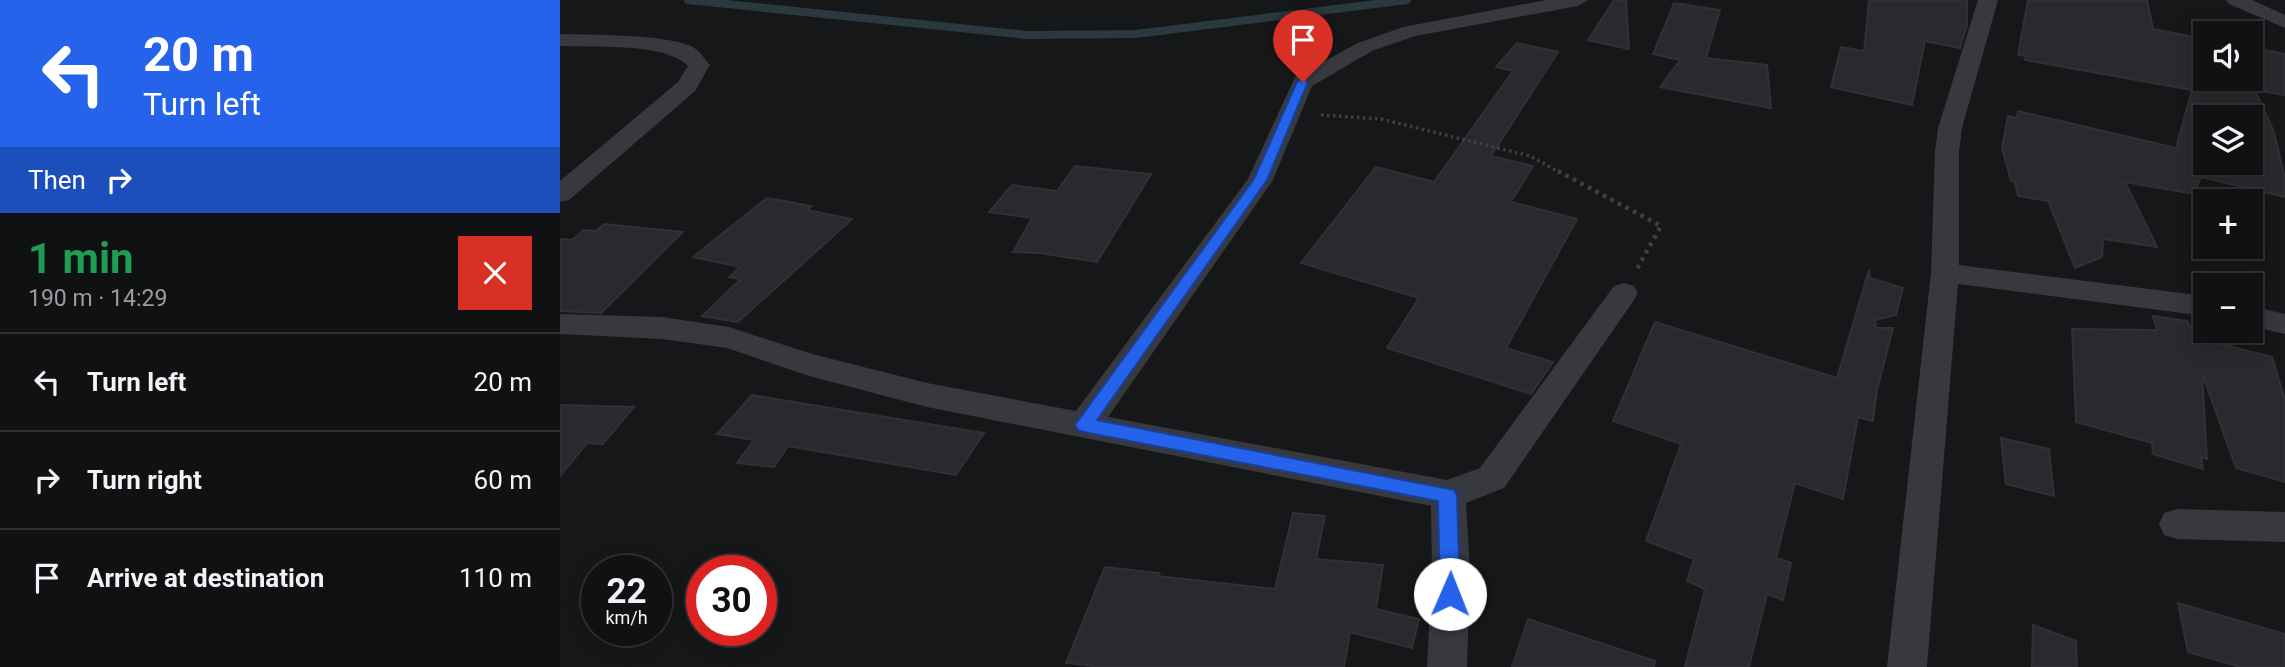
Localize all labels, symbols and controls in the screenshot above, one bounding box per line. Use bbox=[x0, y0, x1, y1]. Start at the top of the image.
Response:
pin bbox=[1273, 10, 1333, 82]
icon: arrive bbox=[1284, 21, 1322, 59]
map controls bbox=[2193, 21, 2263, 343]
button: sound bbox=[2193, 21, 2263, 91]
text: 20 m bbox=[143, 26, 254, 83]
icon: left bbox=[28, 28, 119, 119]
text: Turn left bbox=[143, 85, 261, 123]
button: layers bbox=[2193, 105, 2263, 175]
icon: right bbox=[100, 161, 138, 199]
text: Then bbox=[28, 165, 86, 195]
button: + bbox=[2193, 189, 2263, 259]
text: 1 min bbox=[28, 234, 134, 283]
button: close bbox=[458, 236, 532, 310]
button: − bbox=[2193, 273, 2263, 343]
text: 190 m · 14:29 bbox=[28, 285, 167, 312]
icon: left bbox=[28, 363, 66, 401]
text: Turn left bbox=[87, 367, 186, 397]
text: 20 m bbox=[474, 367, 532, 397]
icon: right bbox=[28, 461, 66, 499]
text: Turn right bbox=[87, 465, 202, 495]
text: 60 m bbox=[474, 465, 532, 495]
speed limit sign: 30 bbox=[686, 555, 777, 646]
position arrow bbox=[1413, 557, 1487, 631]
icon: arrive bbox=[28, 559, 66, 597]
text: Arrive at destination bbox=[87, 563, 324, 593]
text: 110 m bbox=[459, 563, 532, 593]
text: 22 bbox=[606, 571, 647, 612]
text: km/h bbox=[605, 607, 648, 628]

